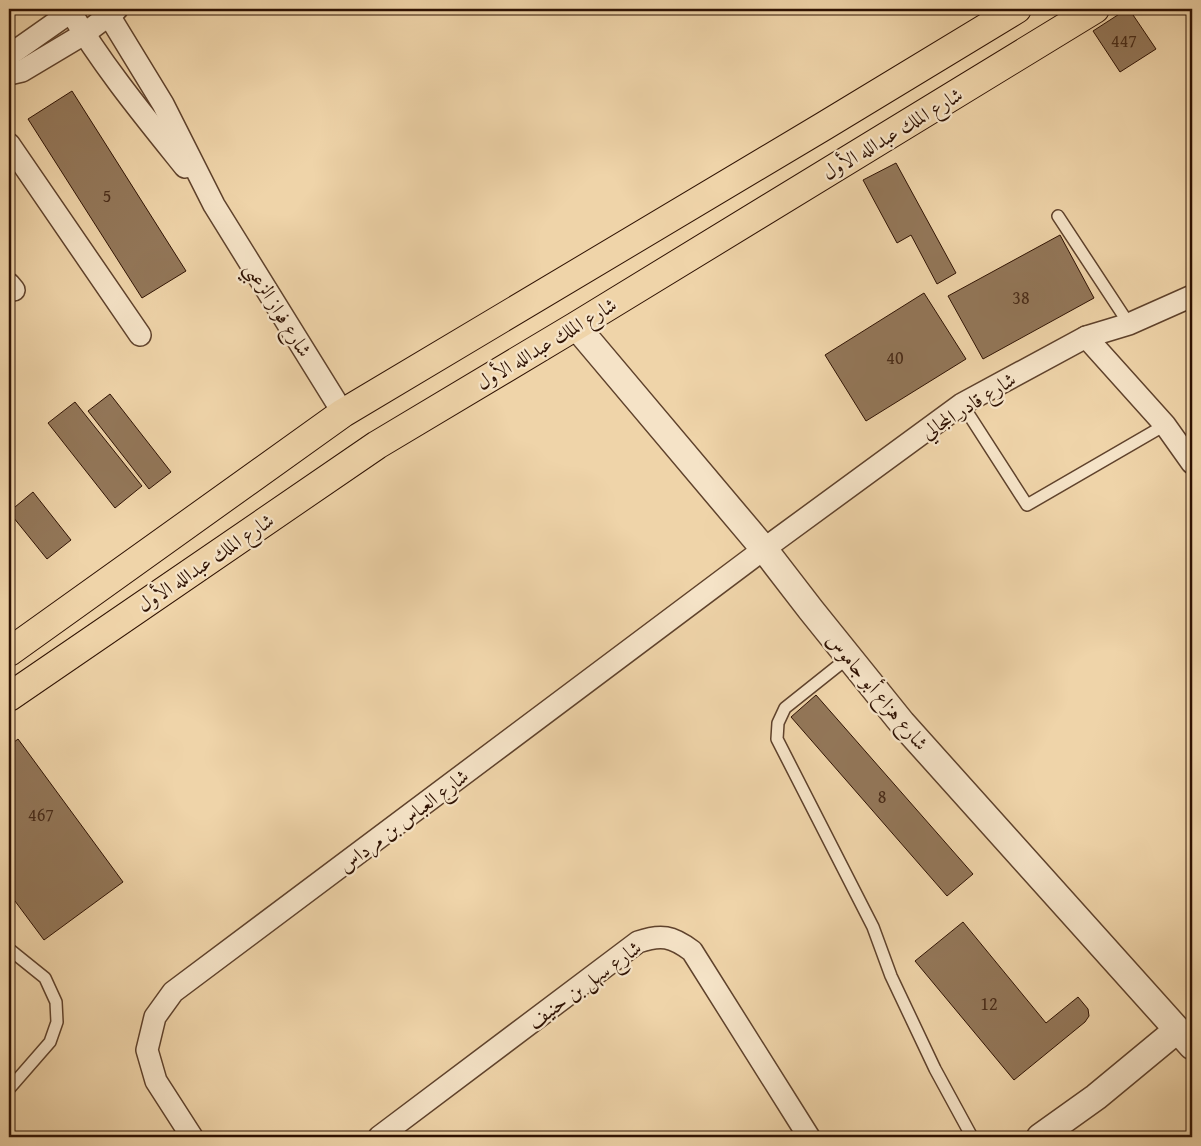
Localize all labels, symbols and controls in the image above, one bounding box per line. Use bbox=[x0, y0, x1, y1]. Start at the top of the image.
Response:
house number: 447 bbox=[1111, 27, 1137, 54]
street label: شارع الملك عبدالله الأول bbox=[816, 79, 970, 190]
house number: 5 bbox=[103, 182, 111, 209]
street label: شارع فواز الزعبي bbox=[234, 256, 320, 365]
house number: 38 bbox=[1012, 284, 1030, 311]
street label: شارع الملك عبدالله الأول bbox=[470, 289, 624, 400]
house number: 40 bbox=[886, 344, 904, 371]
street label: شارع قادر المجالي bbox=[915, 364, 1023, 449]
street label: شارع الملك عبدالله الأول bbox=[131, 505, 282, 622]
street label: شارع هزاع أبو جاموس bbox=[817, 626, 936, 759]
street label: شارع العباس بن مرداس bbox=[332, 761, 477, 882]
house number: 8 bbox=[878, 783, 886, 810]
house number: 467 bbox=[28, 801, 54, 828]
street label: شارع سهل بن حنيف bbox=[521, 933, 649, 1039]
house number: 12 bbox=[980, 990, 998, 1017]

